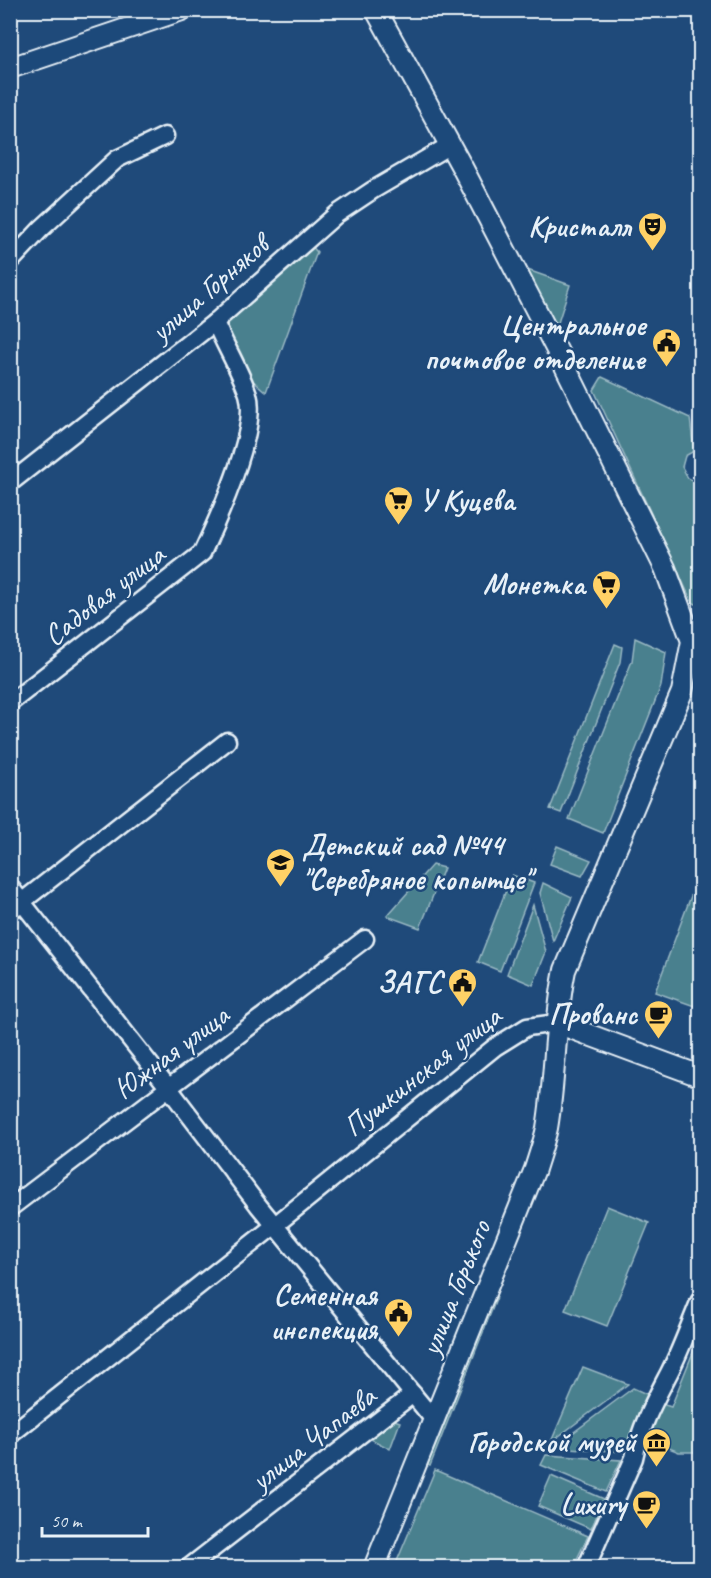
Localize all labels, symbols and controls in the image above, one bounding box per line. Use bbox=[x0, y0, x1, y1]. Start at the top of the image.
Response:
place label: Кристалл bbox=[528, 207, 632, 245]
theatre icon: Кристалл bbox=[636, 210, 668, 252]
street label: улица Горняков bbox=[140, 222, 281, 351]
place label: Центральное почтовое отделение bbox=[424, 306, 648, 378]
public building icon: Центральное почтовое отделение bbox=[650, 326, 682, 368]
place label: У Куцева bbox=[419, 481, 517, 519]
supermarket icon: У Куцева bbox=[382, 484, 414, 526]
street label: Садовая улица bbox=[36, 535, 174, 654]
place label: Монетка bbox=[483, 565, 588, 603]
supermarket icon: Монетка bbox=[590, 568, 622, 610]
place label: Детский сад №44 "Серебряное копытце" bbox=[302, 826, 538, 898]
school or university icon: Детский сад №44 "Серебряное копытце" bbox=[265, 846, 297, 888]
place label: ЗАГС bbox=[377, 963, 445, 1001]
public building icon: ЗАГС bbox=[447, 966, 479, 1008]
street label: Южная улица bbox=[106, 995, 238, 1108]
place label: Прованс bbox=[549, 995, 639, 1033]
street label: Пушкинская улица bbox=[335, 996, 510, 1145]
cafe icon: Прованс bbox=[642, 998, 674, 1040]
street label: улица Горького bbox=[410, 1214, 500, 1363]
place label: Семенная инспекция bbox=[270, 1276, 379, 1348]
public building icon: Семенная инспекция bbox=[382, 1296, 414, 1338]
street label: улица Чапаева bbox=[241, 1376, 385, 1500]
place label: Городской музей bbox=[468, 1423, 638, 1462]
museum icon: Городской музей bbox=[641, 1426, 673, 1468]
place label: Luxury bbox=[561, 1485, 629, 1523]
cafe icon: Luxury bbox=[631, 1488, 663, 1530]
scale bar bbox=[42, 1500, 148, 1538]
text: 50 m bbox=[51, 1510, 84, 1532]

